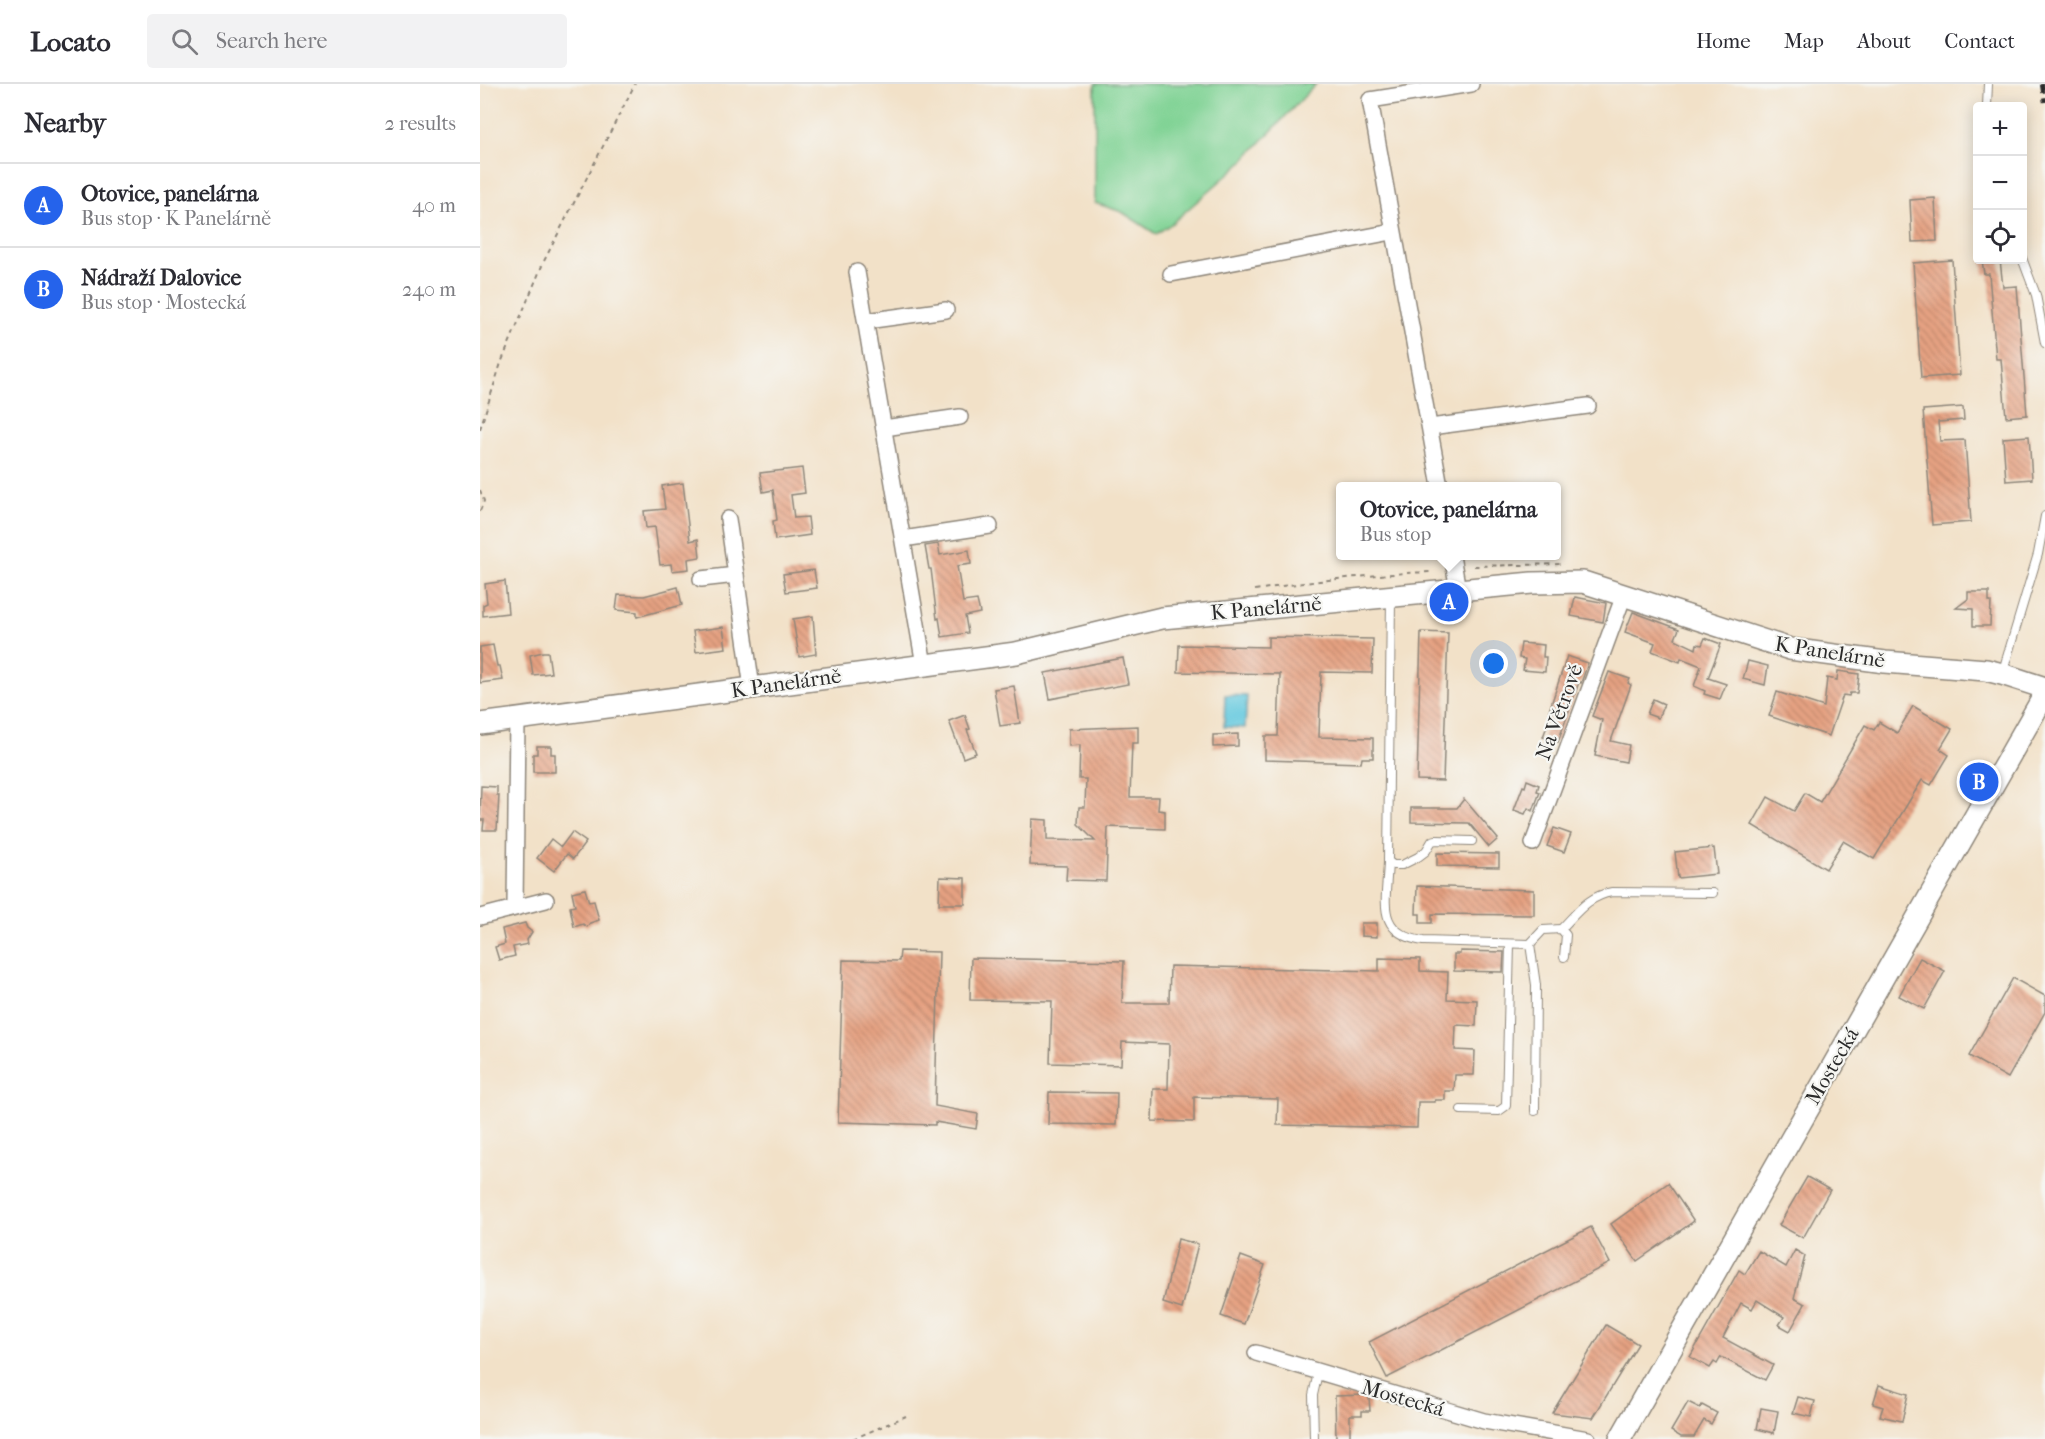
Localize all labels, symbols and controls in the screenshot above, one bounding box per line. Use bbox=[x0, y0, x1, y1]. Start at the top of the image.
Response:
search box bbox=[147, 14, 567, 68]
text: Locato bbox=[30, 25, 111, 58]
icon: search bbox=[168, 25, 201, 58]
text: Search here bbox=[216, 28, 327, 54]
text: Home bbox=[1696, 29, 1751, 53]
text: Map bbox=[1784, 29, 1824, 53]
text: About bbox=[1857, 29, 1911, 53]
text: Contact bbox=[1944, 29, 2015, 53]
map controls bbox=[1973, 102, 2027, 264]
button: + bbox=[1973, 102, 2027, 156]
text: Nearby bbox=[24, 108, 106, 139]
text: 2 results bbox=[385, 112, 456, 135]
button: − bbox=[1973, 156, 2027, 210]
text: Otovice, panelárna bbox=[81, 181, 258, 207]
text: A bbox=[37, 194, 50, 217]
text: 40 m bbox=[412, 194, 456, 217]
text: Bus stop · K Panelárně bbox=[81, 207, 271, 230]
button: locate bbox=[1973, 210, 2027, 264]
text: Nádraží Dalovice bbox=[81, 265, 241, 291]
text: B bbox=[37, 278, 50, 301]
text: 240 m bbox=[402, 278, 456, 301]
text: Bus stop · Mostecká bbox=[81, 291, 246, 314]
popup bbox=[1336, 482, 1561, 560]
text: Otovice, panelárna bbox=[1360, 497, 1537, 523]
text: Bus stop bbox=[1360, 523, 1431, 546]
pin: A bbox=[1430, 580, 1468, 624]
street label: K Panelárně bbox=[1210, 591, 1322, 625]
street label: K Panelárně bbox=[1773, 631, 1887, 673]
your location bbox=[1479, 649, 1508, 678]
street label: Na Větrově bbox=[1531, 661, 1587, 763]
street label: K Panelárně bbox=[729, 663, 843, 703]
pin: B bbox=[1960, 760, 1998, 804]
street label: Mostecká bbox=[1800, 1023, 1864, 1109]
street label: Mostecká bbox=[1359, 1375, 1447, 1421]

